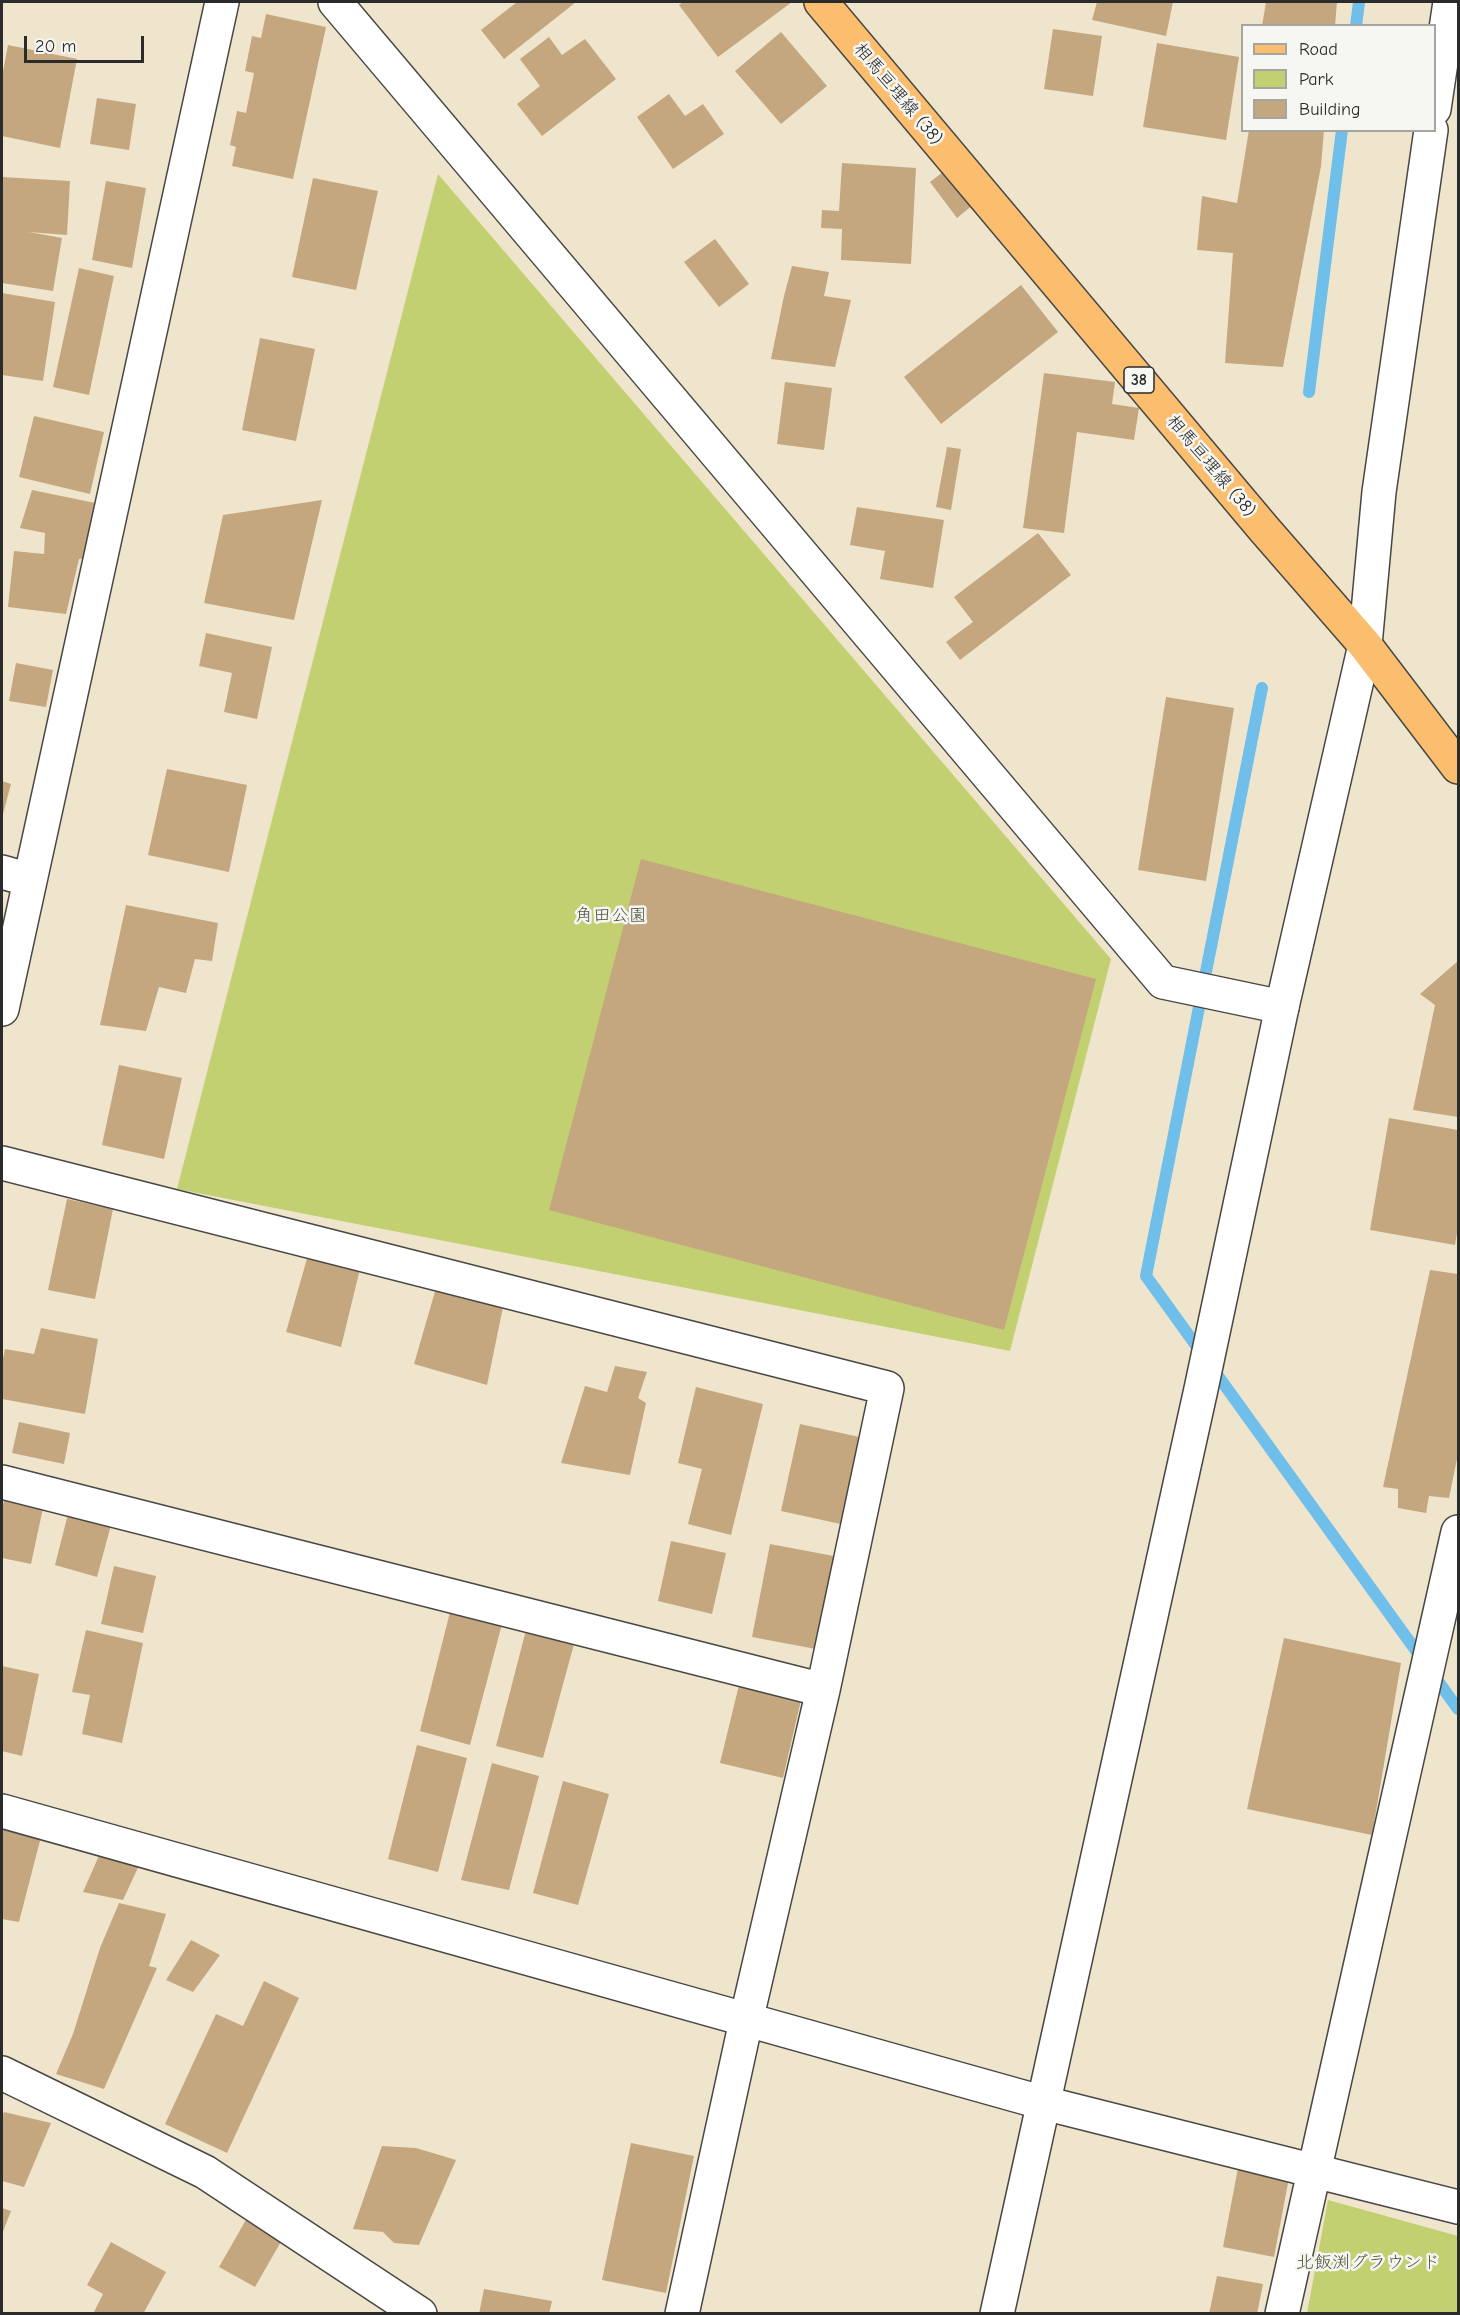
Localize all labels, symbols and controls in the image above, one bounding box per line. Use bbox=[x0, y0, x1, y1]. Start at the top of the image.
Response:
scale bar bbox=[27, 24, 147, 62]
legend bbox=[1241, 24, 1436, 132]
text: 20 m bbox=[35, 36, 76, 57]
street label: 相馬亘理線 (38) bbox=[849, 38, 947, 150]
text: Road bbox=[1299, 39, 1338, 60]
text: Park bbox=[1299, 69, 1333, 90]
text: Building bbox=[1299, 99, 1361, 120]
road number: 38 bbox=[1124, 367, 1154, 393]
street label: 相馬亘理線 (38) bbox=[1162, 410, 1260, 522]
park label: 角田公園 bbox=[575, 905, 647, 927]
park label: 北飯渕グラウンド bbox=[1296, 2252, 1440, 2274]

